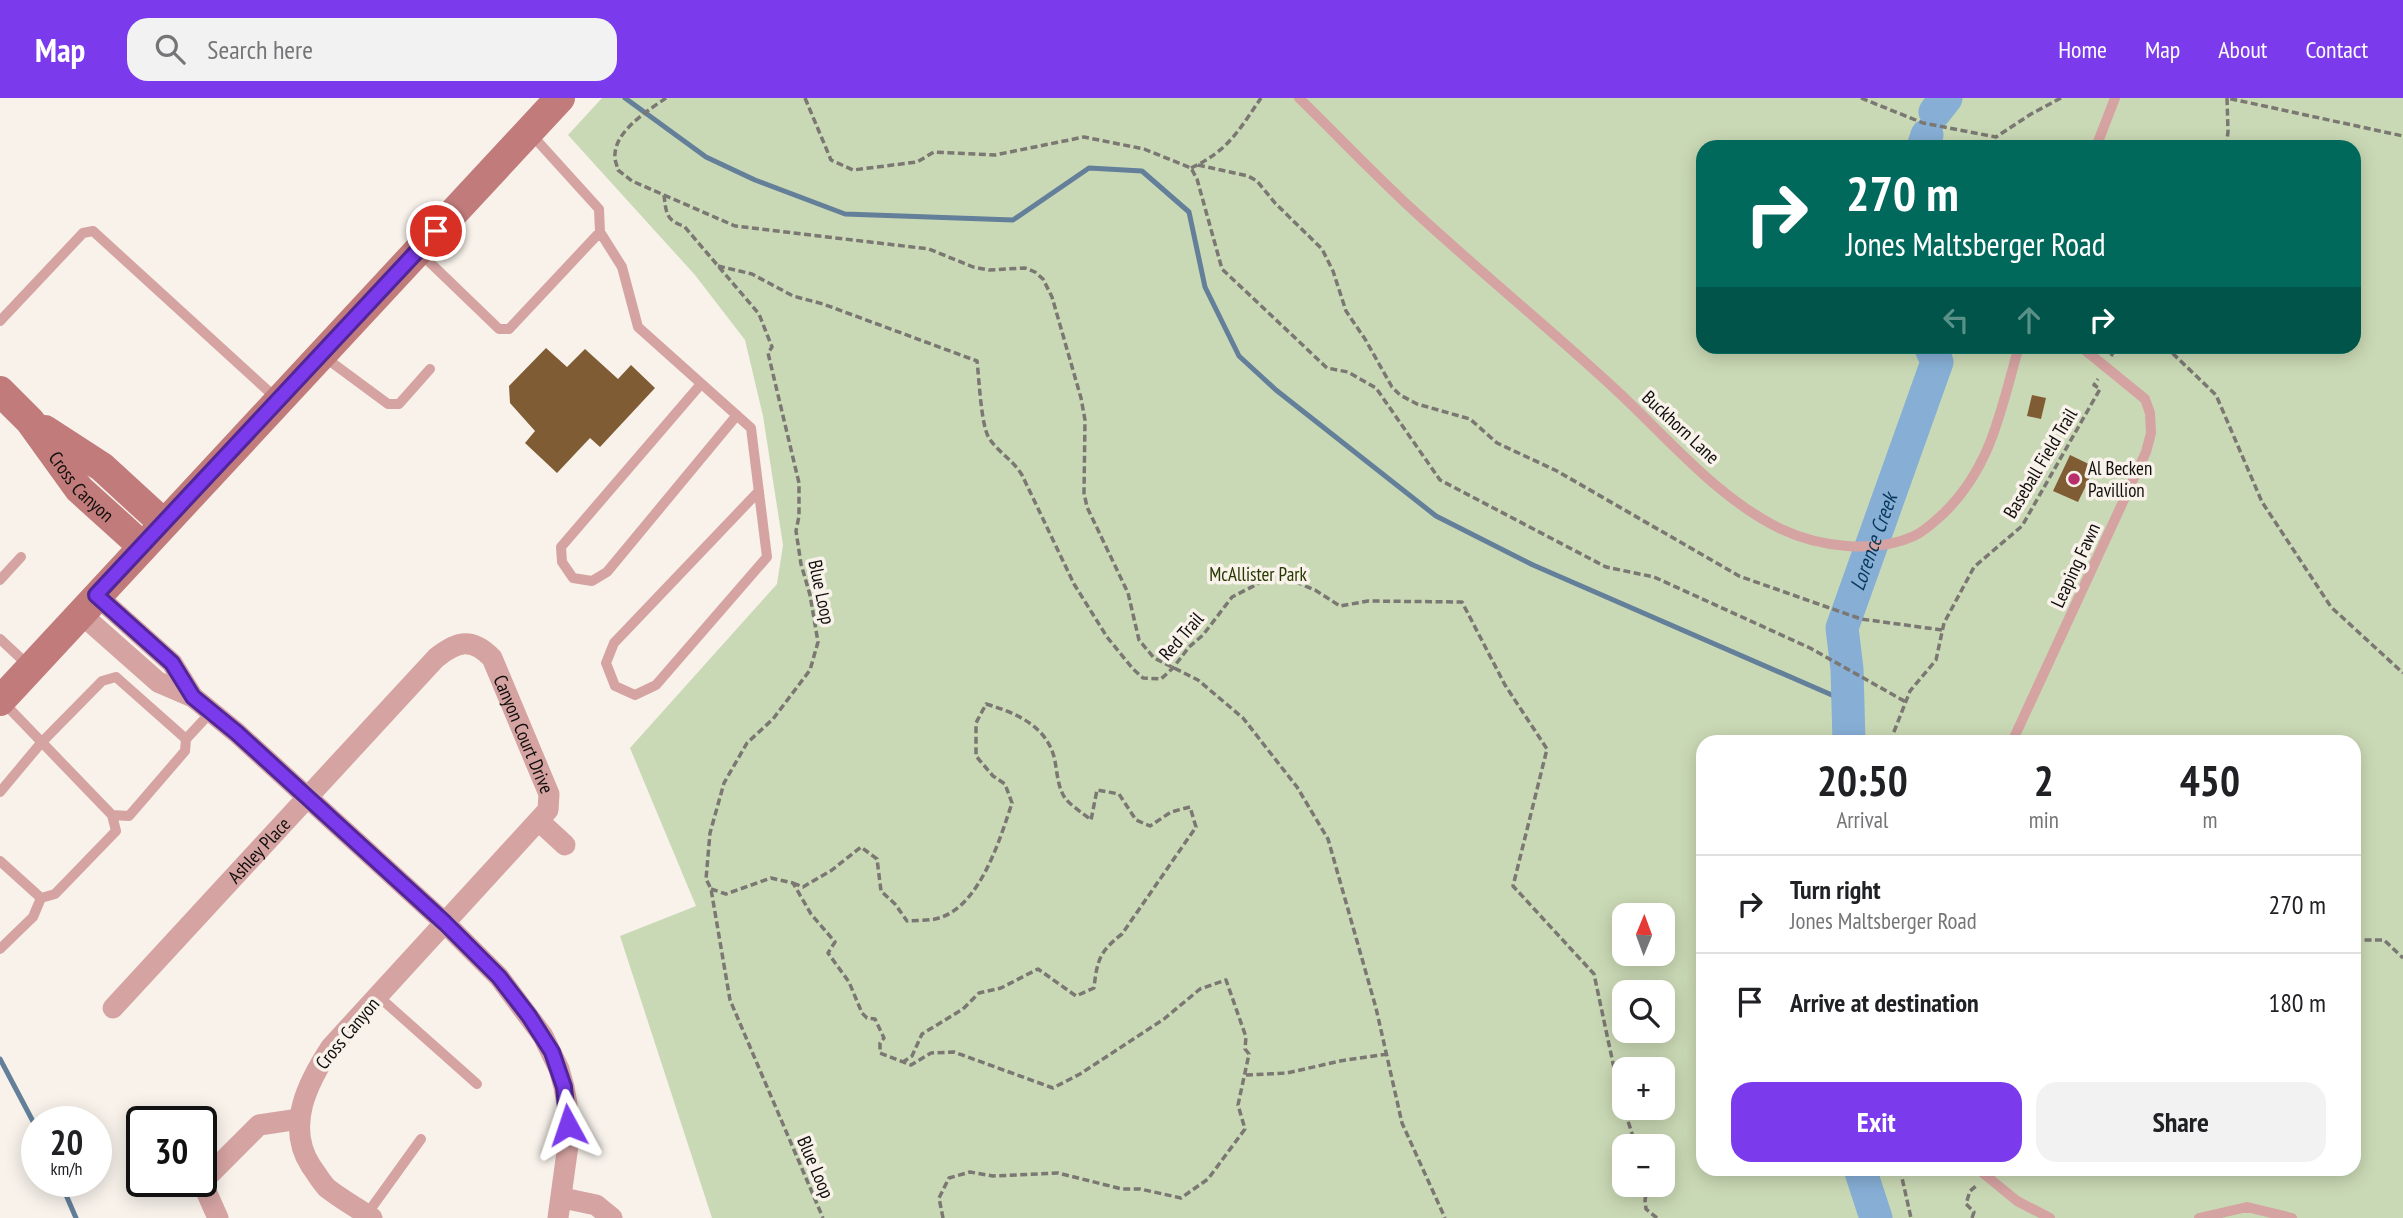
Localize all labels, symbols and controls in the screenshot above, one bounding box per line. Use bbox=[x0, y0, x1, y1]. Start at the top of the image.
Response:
search box bbox=[127, 18, 617, 81]
text: Map bbox=[35, 28, 85, 71]
icon: search bbox=[151, 30, 189, 68]
text: Search here bbox=[207, 33, 313, 66]
text: Home bbox=[2058, 34, 2107, 65]
text: Map bbox=[2145, 34, 2180, 65]
text: About bbox=[2218, 34, 2267, 65]
text: Contact bbox=[2305, 34, 2368, 65]
text: 270 m bbox=[1846, 161, 1959, 225]
icon: right bbox=[1731, 168, 1822, 259]
pin bbox=[406, 201, 466, 261]
icon: arrive bbox=[417, 212, 455, 250]
text: Jones Maltsberger Road bbox=[1846, 223, 2106, 265]
icon: left bbox=[1937, 301, 1975, 339]
icon: ahead bbox=[2010, 301, 2048, 339]
icon: right bbox=[2083, 301, 2121, 339]
street label: Buckhorn Lane bbox=[1637, 385, 1725, 469]
street label: Baseball Field Trail bbox=[1998, 403, 2082, 522]
street label: Cross Canyon bbox=[44, 447, 119, 527]
place label: Al Becken Pavillion bbox=[2088, 456, 2152, 502]
marker: Al Becken Pavillion bbox=[2066, 471, 2082, 487]
water label: Lorence Creek bbox=[1843, 487, 1904, 594]
street label: Leaping Fawn bbox=[2045, 519, 2105, 611]
street label: Blue Loop bbox=[803, 558, 841, 626]
park label: McAllister Park bbox=[1209, 562, 1307, 586]
street label: Red Trail bbox=[1153, 606, 1209, 665]
street label: Canyon Court Drive bbox=[488, 671, 559, 797]
text: 20:50 bbox=[1817, 753, 1908, 808]
text: 2 bbox=[2034, 753, 2054, 808]
text: 450 bbox=[2180, 753, 2240, 808]
text: Arrival bbox=[1836, 805, 1888, 834]
text: min bbox=[2029, 805, 2059, 834]
text: m bbox=[2202, 805, 2217, 834]
street label: Ashley Place bbox=[222, 812, 295, 888]
text: Turn right bbox=[1790, 873, 1881, 906]
icon: right bbox=[1731, 885, 1769, 923]
text: 270 m bbox=[2268, 888, 2326, 921]
north arrow bbox=[1612, 903, 1675, 966]
map controls bbox=[1612, 903, 1675, 1197]
text: Jones Maltsberger Road bbox=[1790, 906, 1977, 935]
button: search bbox=[1612, 980, 1675, 1043]
icon: arrive bbox=[1731, 983, 1769, 1021]
text: Arrive at destination bbox=[1790, 986, 1979, 1019]
text: 180 m bbox=[2268, 986, 2326, 1019]
street label: Cross Canyon bbox=[310, 992, 384, 1074]
button: + bbox=[1612, 1057, 1675, 1120]
button: Exit bbox=[1731, 1082, 2022, 1162]
button: Share bbox=[2036, 1082, 2326, 1162]
position arrow bbox=[531, 1088, 605, 1162]
speed limit sign: 30 bbox=[126, 1106, 217, 1197]
text: 20 bbox=[50, 1119, 83, 1165]
street label: Blue Loop bbox=[792, 1132, 840, 1202]
button: − bbox=[1612, 1134, 1675, 1197]
text: km/h bbox=[51, 1157, 82, 1180]

